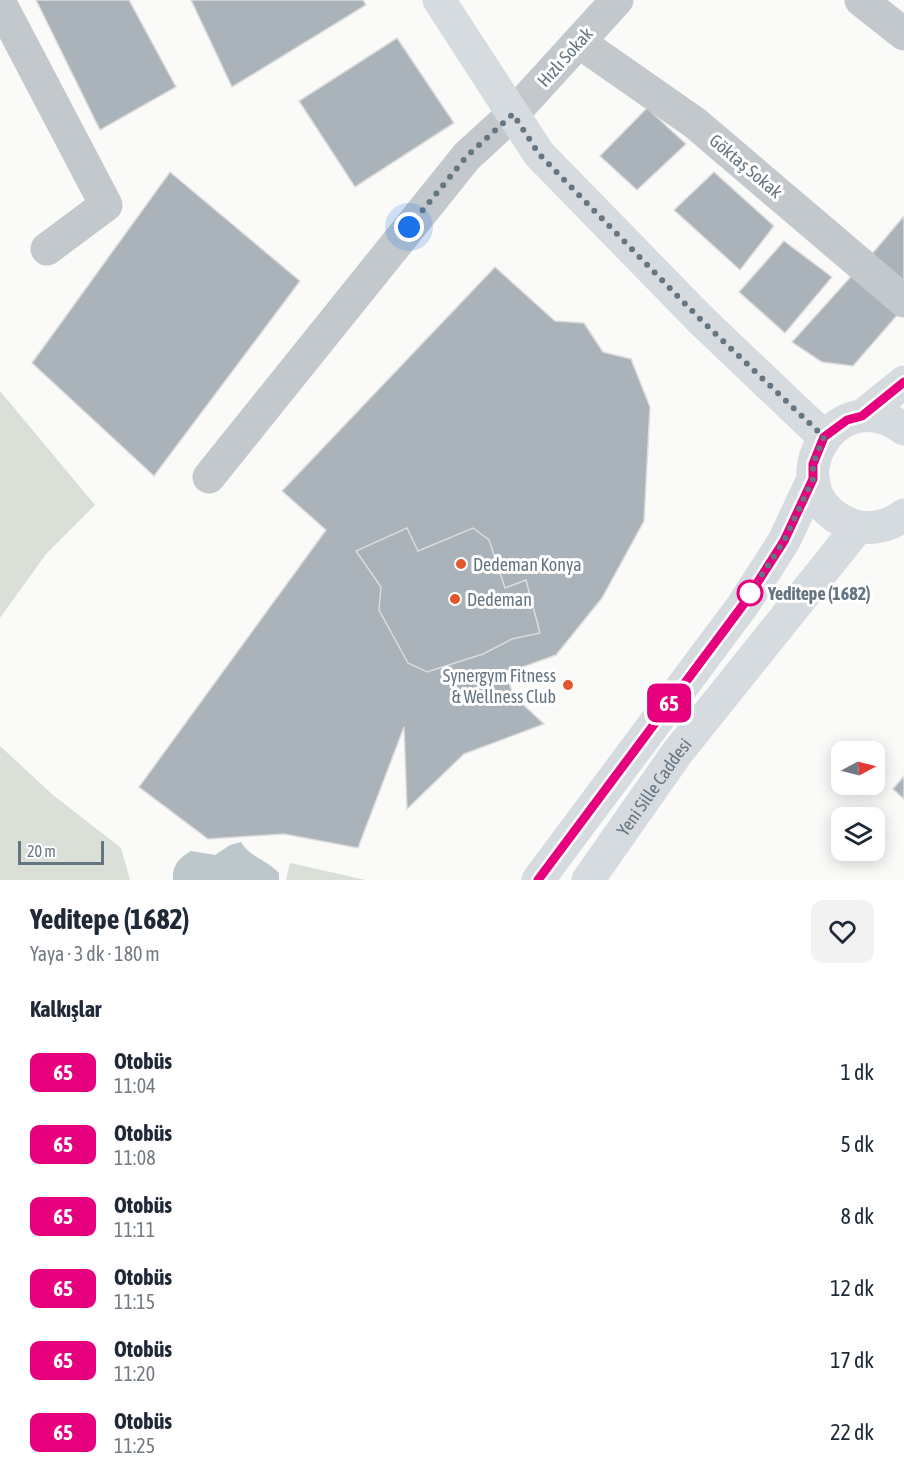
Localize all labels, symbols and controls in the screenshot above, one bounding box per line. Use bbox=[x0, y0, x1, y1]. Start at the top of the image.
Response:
street label: Hızlı Sokak bbox=[533, 23, 597, 91]
street label: Göktaş Sokak bbox=[705, 130, 787, 203]
your location bbox=[394, 212, 424, 242]
place label: Dedeman Konya bbox=[473, 554, 582, 575]
marker: Dedeman Konya bbox=[454, 557, 468, 571]
marker: Yeditepe (1682) bbox=[737, 580, 763, 606]
place label: Yeditepe (1682) bbox=[767, 583, 871, 604]
place label: Dedeman bbox=[467, 589, 532, 610]
marker: Dedeman bbox=[448, 592, 462, 606]
place label: Synergym Fitness & Wellness Club bbox=[443, 665, 556, 707]
marker: Synergym Fitness & Wellness Club bbox=[561, 678, 575, 692]
line badge: 65 bbox=[642, 684, 696, 722]
text: 65 bbox=[659, 691, 679, 715]
street label: Yeni Sille Caddesi bbox=[612, 734, 695, 840]
north arrow bbox=[831, 741, 885, 795]
map controls bbox=[831, 741, 885, 861]
button: layers bbox=[831, 807, 885, 861]
scale bar bbox=[18, 838, 104, 866]
text: 20 m bbox=[27, 842, 56, 860]
button: heart bbox=[811, 900, 874, 963]
text: Yeditepe (1682) bbox=[30, 903, 189, 935]
text: Yaya · 3 dk · 180 m bbox=[30, 942, 160, 965]
text: Kalkışlar bbox=[30, 996, 101, 1022]
text: Otobüs bbox=[114, 1048, 172, 1074]
text: 1 dk bbox=[841, 1059, 874, 1085]
text: 65 bbox=[53, 1060, 73, 1084]
text: 11:04 bbox=[114, 1074, 156, 1097]
text: Otobüs bbox=[114, 1120, 172, 1146]
text: 5 dk bbox=[841, 1131, 874, 1157]
text: 65 bbox=[53, 1132, 73, 1156]
text: 11:08 bbox=[114, 1146, 156, 1169]
text: Otobüs bbox=[114, 1192, 172, 1218]
text: 8 dk bbox=[841, 1203, 874, 1229]
text: 65 bbox=[53, 1204, 73, 1228]
text: 11:11 bbox=[114, 1218, 155, 1241]
text: Otobüs bbox=[114, 1264, 172, 1290]
text: 12 dk bbox=[830, 1275, 874, 1301]
text: 65 bbox=[53, 1276, 73, 1300]
text: 11:15 bbox=[114, 1290, 155, 1313]
text: Otobüs bbox=[114, 1336, 172, 1362]
text: 17 dk bbox=[830, 1347, 874, 1373]
text: 65 bbox=[53, 1348, 73, 1372]
text: 11:20 bbox=[114, 1362, 155, 1385]
text: Otobüs bbox=[114, 1408, 172, 1434]
text: 22 dk bbox=[830, 1419, 874, 1445]
text: 65 bbox=[53, 1420, 73, 1444]
text: 11:25 bbox=[114, 1434, 155, 1457]

